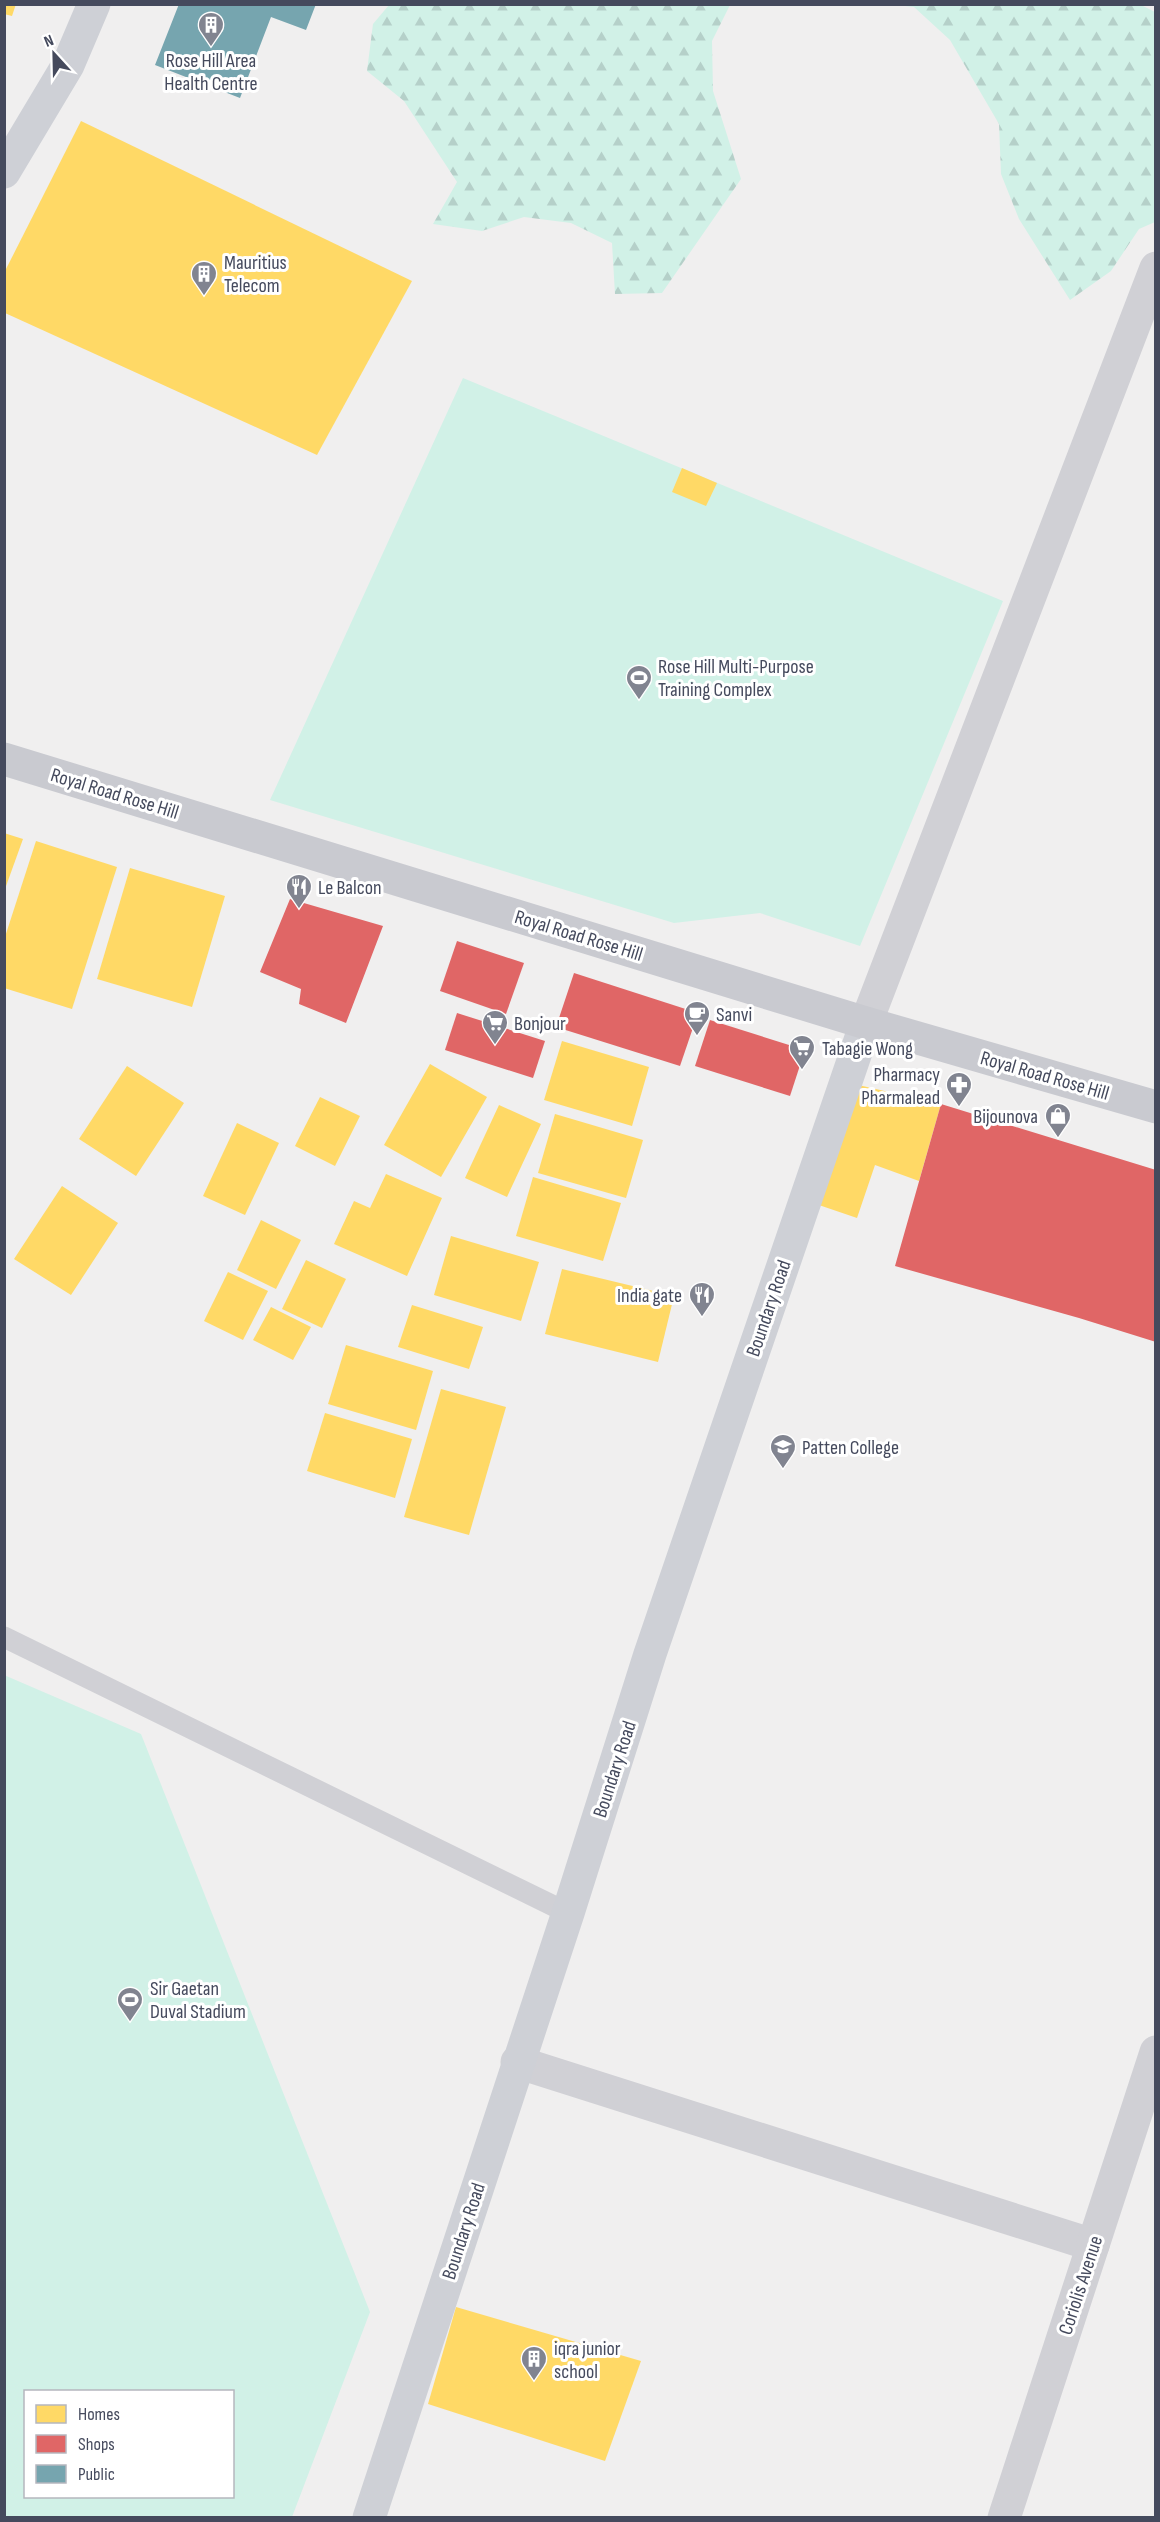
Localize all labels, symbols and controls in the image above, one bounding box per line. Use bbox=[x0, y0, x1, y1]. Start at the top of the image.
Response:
building icon: Rose Hill Area Health Centre bbox=[196, 10, 226, 48]
north arrow bbox=[24, 24, 84, 84]
text: N bbox=[41, 31, 56, 52]
place label: Rose Hill Area Health Centre bbox=[164, 49, 258, 96]
place label: Mauritius Telecom bbox=[224, 251, 287, 298]
building icon: Mauritius Telecom bbox=[189, 259, 219, 297]
place label: Rose Hill Multi-Purpose Training Complex bbox=[658, 655, 814, 702]
sports icon: Rose Hill Multi-Purpose Training Complex bbox=[624, 663, 654, 701]
street label: Royal Road Rose Hill bbox=[48, 763, 182, 825]
restaurant icon: Le Balcon bbox=[284, 872, 314, 910]
place label: Le Balcon bbox=[318, 876, 382, 900]
street label: Royal Road Rose Hill bbox=[512, 905, 646, 967]
cafe icon: Sanvi bbox=[682, 999, 712, 1037]
place label: Sanvi bbox=[716, 1003, 752, 1027]
supermarket icon: Bonjour bbox=[480, 1008, 510, 1046]
place label: Bonjour bbox=[514, 1012, 566, 1036]
supermarket icon: Tabagie Wong bbox=[787, 1033, 817, 1071]
place label: Tabagie Wong bbox=[822, 1037, 913, 1061]
street label: Royal Road Rose Hill bbox=[978, 1046, 1112, 1106]
place label: Pharmacy Pharmalead bbox=[861, 1063, 940, 1110]
pharmacy icon: Pharmacy Pharmalead bbox=[944, 1070, 974, 1108]
shop icon: Bijounova bbox=[1043, 1101, 1073, 1139]
place label: Bijounova bbox=[973, 1105, 1038, 1129]
street label: Boundary Road bbox=[741, 1257, 797, 1360]
restaurant icon: India gate bbox=[687, 1280, 717, 1318]
place label: India gate bbox=[617, 1284, 682, 1308]
school or university icon: Patten College bbox=[768, 1432, 798, 1470]
place label: Patten College bbox=[802, 1436, 899, 1460]
street label: Boundary Road bbox=[588, 1718, 642, 1821]
place label: Sir Gaetan Duval Stadium bbox=[150, 1977, 246, 2024]
sports icon: Sir Gaetan Duval Stadium bbox=[115, 1985, 145, 2023]
street label: Boundary Road bbox=[437, 2180, 491, 2283]
street label: Coriolis Avenue bbox=[1054, 2233, 1108, 2338]
place label: iqra junior school bbox=[554, 2337, 621, 2384]
building icon: iqra junior school bbox=[519, 2344, 549, 2382]
legend bbox=[24, 2390, 234, 2498]
text: Homes bbox=[78, 2404, 120, 2425]
text: Shops bbox=[78, 2434, 115, 2455]
text: Public bbox=[78, 2464, 115, 2485]

